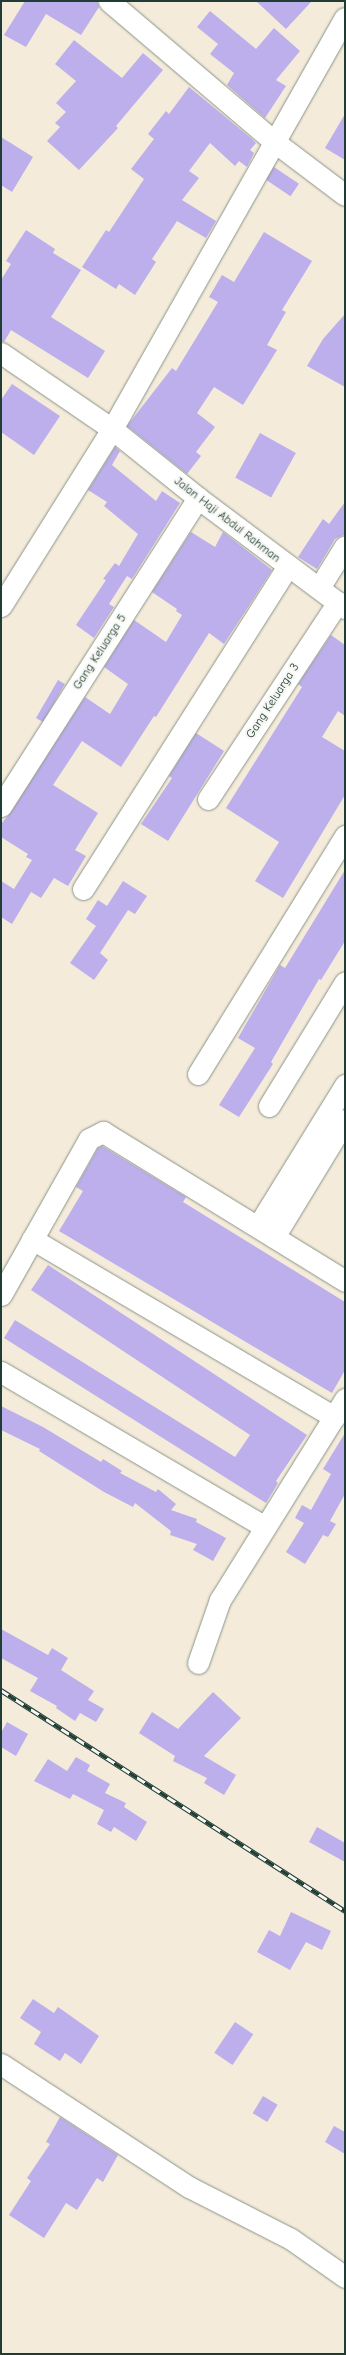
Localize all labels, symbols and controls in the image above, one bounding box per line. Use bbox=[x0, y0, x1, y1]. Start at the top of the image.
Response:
street label: Jalan Haji Abdul Rahman bbox=[171, 474, 283, 566]
street label: Gang Keluarga 5 bbox=[70, 612, 130, 692]
street label: Gang Keluarga 3 bbox=[243, 661, 303, 741]

